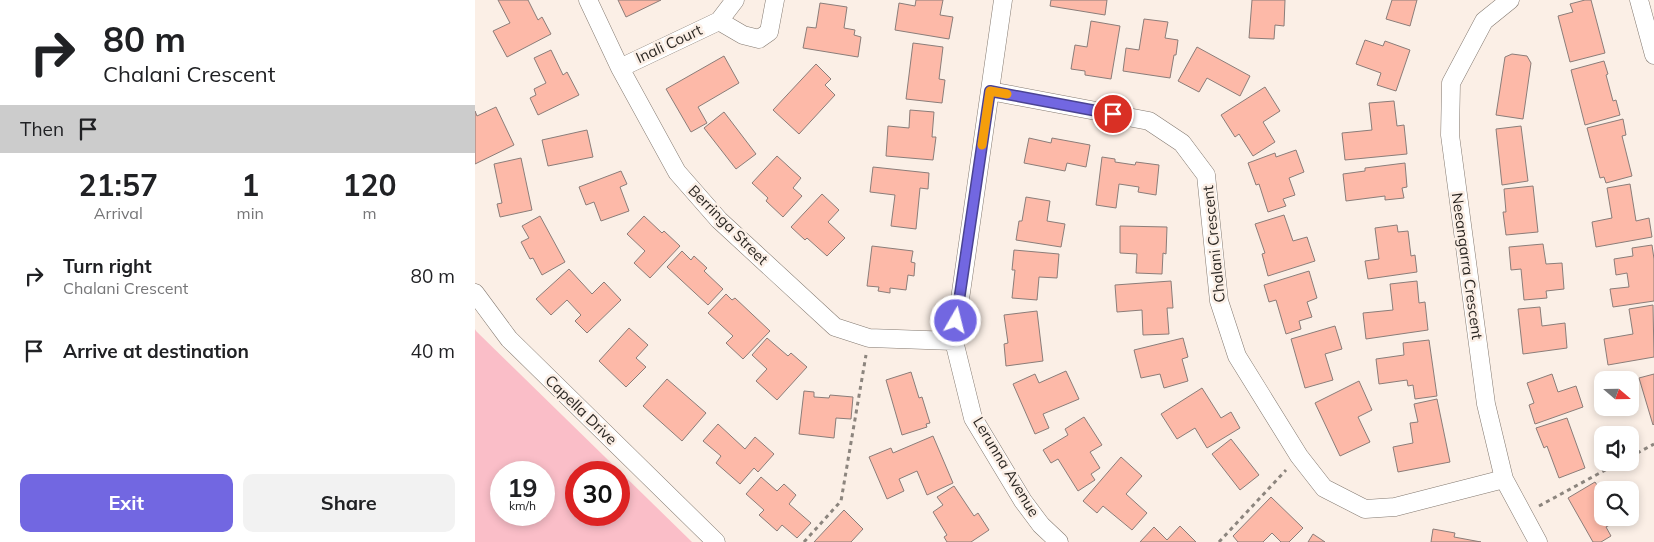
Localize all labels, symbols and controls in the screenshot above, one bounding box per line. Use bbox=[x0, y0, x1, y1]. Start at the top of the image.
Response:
text: 80 m bbox=[103, 17, 186, 61]
icon: right bbox=[20, 20, 85, 85]
street label: Inali Court bbox=[633, 20, 705, 67]
text: Chalani Crescent bbox=[103, 60, 275, 88]
pin bbox=[1092, 93, 1134, 135]
icon: arrive bbox=[1099, 100, 1127, 128]
icon: arrive bbox=[74, 115, 102, 143]
text: Then bbox=[20, 117, 64, 141]
text: 21:57 bbox=[79, 166, 158, 204]
text: 1 bbox=[241, 166, 259, 204]
text: 120 bbox=[342, 166, 396, 204]
street label: Berringa Street bbox=[684, 181, 772, 269]
street label: Chalani Crescent bbox=[1198, 185, 1229, 304]
street label: Neeangarra Crescent bbox=[1448, 191, 1487, 340]
text: Arrival bbox=[94, 203, 143, 223]
text: min bbox=[237, 203, 264, 223]
text: m bbox=[362, 203, 376, 223]
text: Turn right bbox=[63, 254, 152, 278]
icon: right bbox=[20, 262, 48, 290]
text: 80 m bbox=[411, 264, 455, 288]
text: Chalani Crescent bbox=[63, 278, 188, 298]
position arrow bbox=[929, 294, 981, 346]
icon: arrive bbox=[20, 337, 48, 365]
text: Arrive at destination bbox=[63, 339, 249, 363]
text: 40 m bbox=[411, 339, 455, 363]
street label: Capella Drive bbox=[541, 371, 621, 449]
north arrow bbox=[1594, 371, 1639, 416]
map controls bbox=[1594, 371, 1639, 526]
street label: Lerunna Avenue bbox=[969, 413, 1044, 520]
button: sound bbox=[1594, 426, 1639, 471]
speed limit sign: 30 bbox=[565, 461, 630, 526]
text: 19 bbox=[507, 472, 538, 503]
button: Exit bbox=[20, 474, 233, 532]
button: Share bbox=[243, 474, 455, 532]
button: search bbox=[1594, 481, 1639, 526]
text: km/h bbox=[509, 498, 536, 513]

